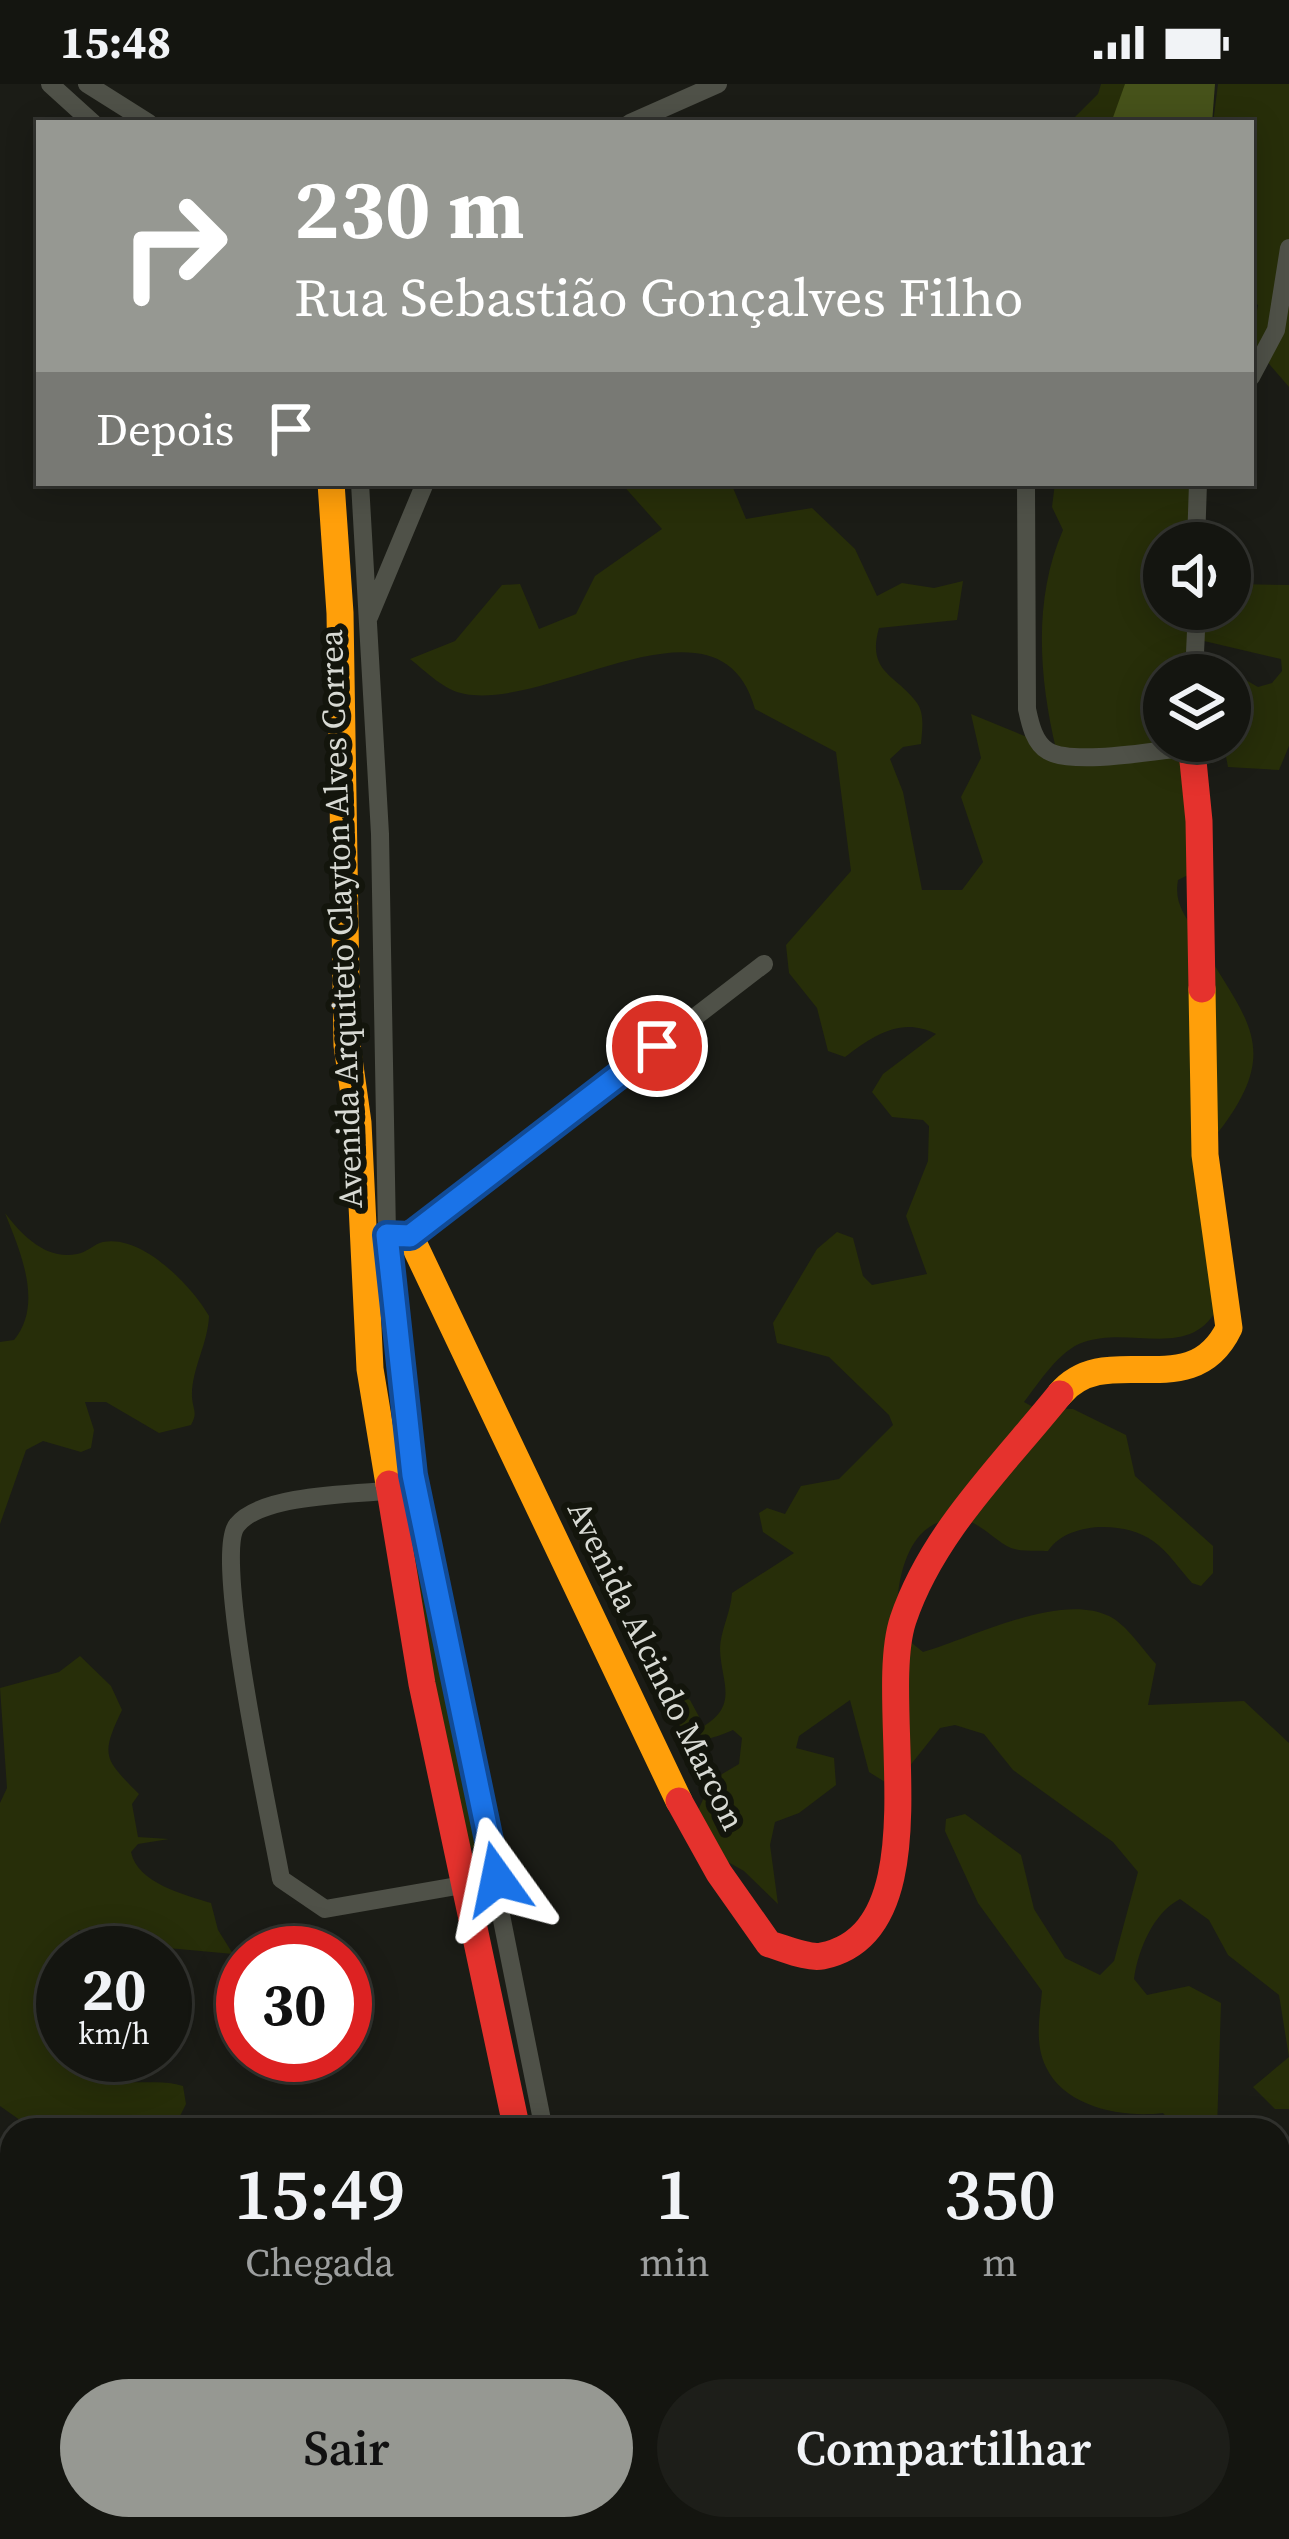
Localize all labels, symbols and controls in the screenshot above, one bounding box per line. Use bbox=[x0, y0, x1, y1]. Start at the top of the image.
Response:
text: 15:48 bbox=[60, 11, 171, 73]
text: 230 m bbox=[294, 151, 525, 266]
icon: right bbox=[96, 168, 252, 324]
text: Rua Sebastião Gonçalves Filho bbox=[294, 260, 1024, 334]
icon: arrive bbox=[258, 396, 324, 462]
text: Depois bbox=[96, 398, 234, 460]
map controls bbox=[1143, 522, 1251, 762]
button: sound bbox=[1143, 522, 1251, 630]
street label: Avenida Arquiteto Clayton Alves Correa bbox=[308, 629, 373, 1209]
button: layers bbox=[1143, 654, 1251, 762]
pin bbox=[606, 995, 708, 1097]
icon: arrive bbox=[624, 1013, 690, 1079]
street label: Avenida Alcindo Marcon bbox=[557, 1493, 756, 1837]
position arrow bbox=[434, 1816, 560, 1942]
speed limit sign: 30 bbox=[216, 1926, 372, 2082]
text: 20 bbox=[81, 1948, 147, 2030]
text: km/h bbox=[78, 2013, 150, 2054]
text: 15:49 bbox=[234, 2144, 405, 2243]
text: 1 bbox=[656, 2144, 693, 2243]
text: 350 bbox=[944, 2144, 1056, 2243]
text: Chegada bbox=[245, 2236, 394, 2289]
text: min bbox=[639, 2236, 710, 2289]
text: m bbox=[982, 2236, 1017, 2289]
button: Sair bbox=[60, 2379, 633, 2517]
button: Compartilhar bbox=[657, 2379, 1230, 2517]

